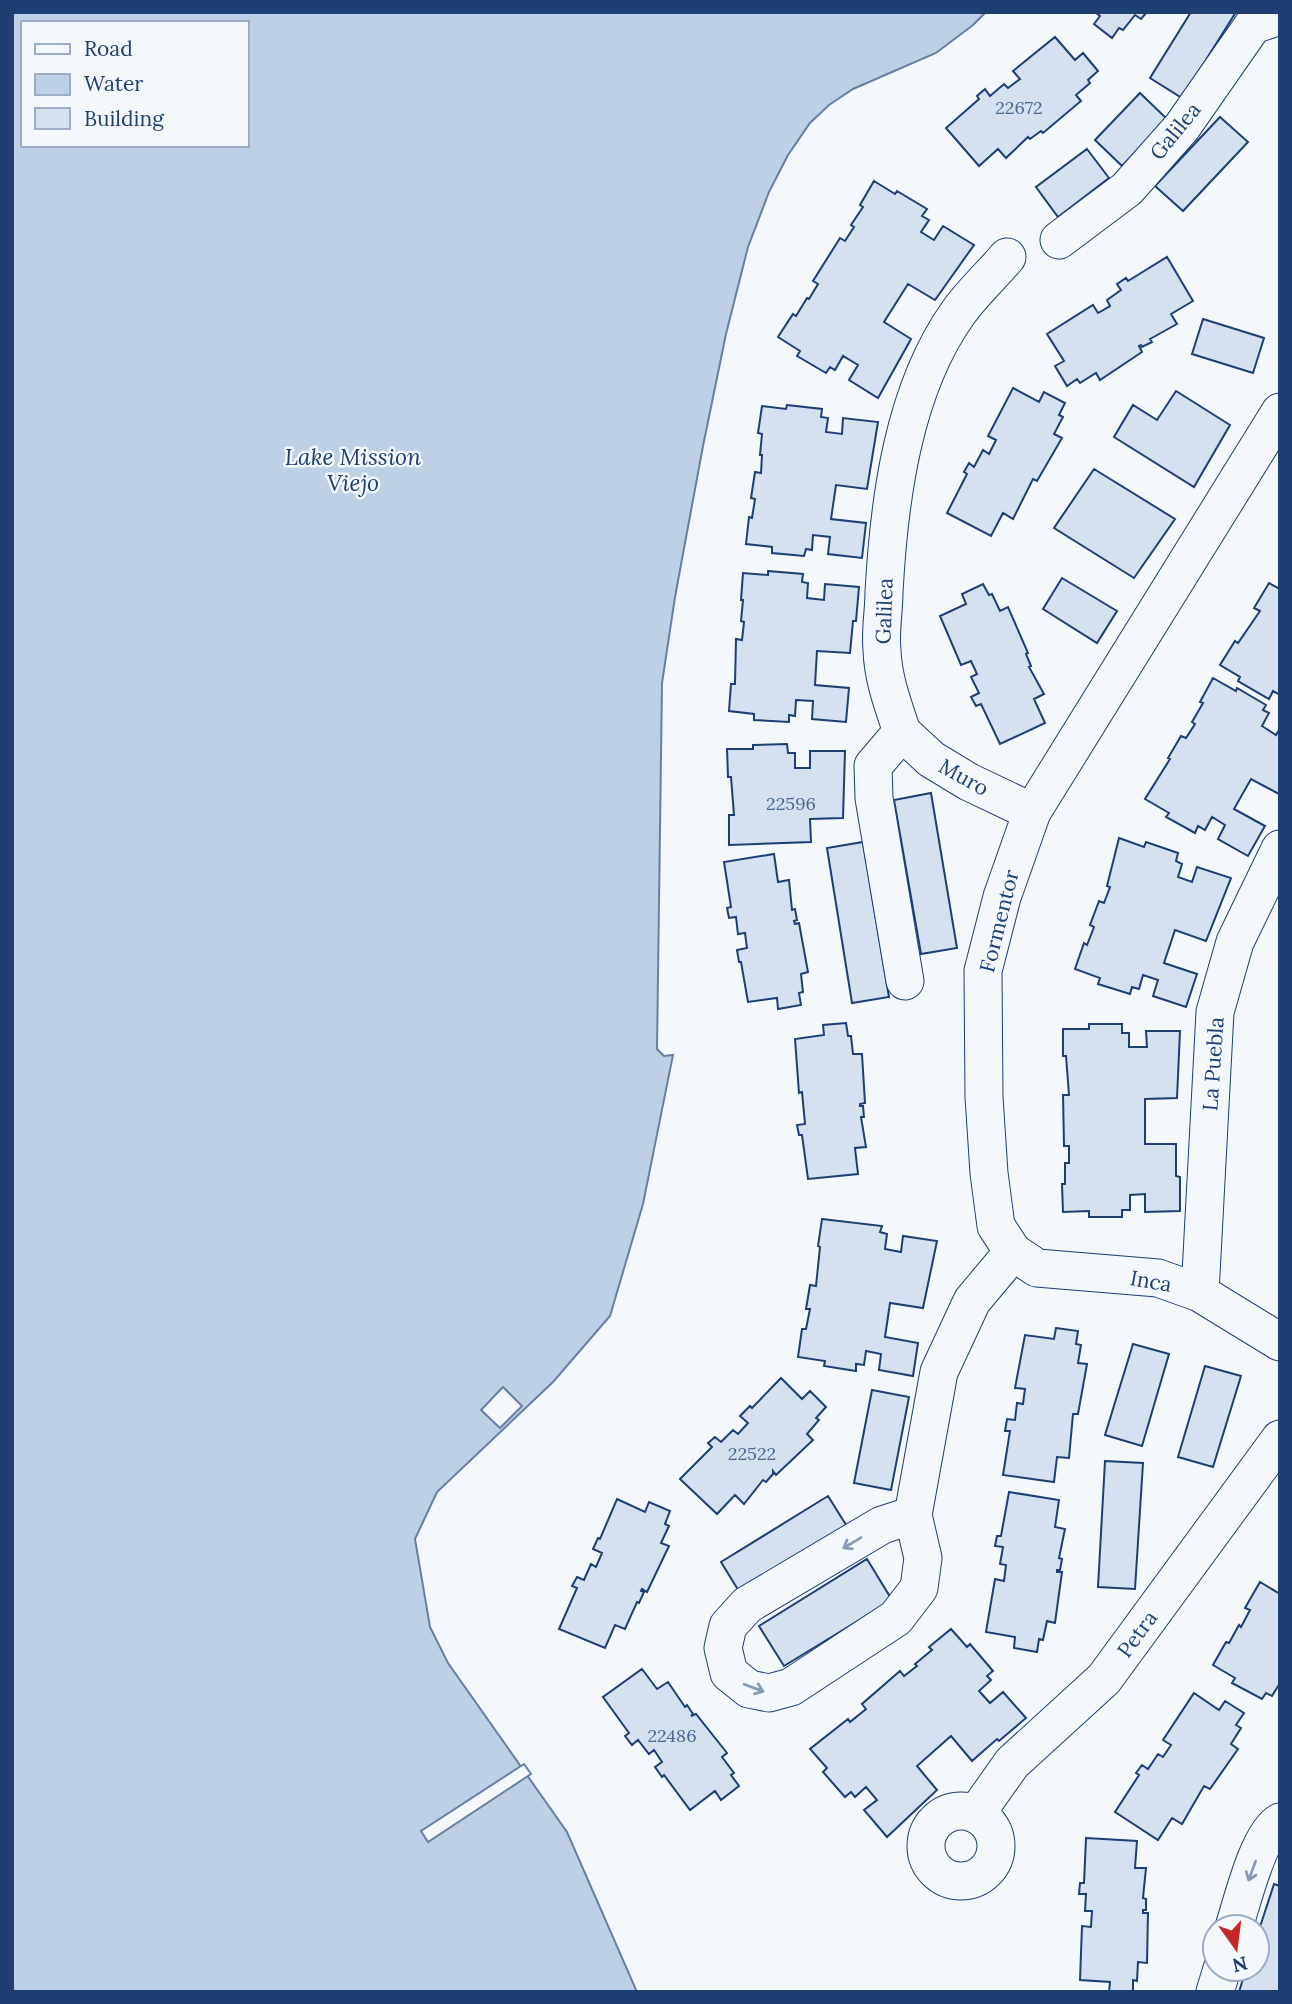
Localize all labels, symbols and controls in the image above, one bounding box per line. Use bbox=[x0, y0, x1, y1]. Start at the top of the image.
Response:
legend bbox=[21, 21, 248, 147]
text: Road bbox=[84, 35, 133, 62]
text: Water bbox=[84, 70, 143, 97]
house number: 22672 bbox=[995, 96, 1043, 119]
street label: Galilea bbox=[1144, 97, 1206, 165]
text: Building bbox=[84, 105, 164, 132]
water label: Lake Mission Viejo bbox=[285, 442, 421, 497]
street label: Galilea bbox=[869, 577, 899, 645]
street label: Muro bbox=[934, 752, 994, 802]
house number: 22596 bbox=[766, 792, 816, 815]
street label: Formentor bbox=[973, 867, 1025, 975]
street label: La Puebla bbox=[1196, 1016, 1230, 1112]
street label: Inca bbox=[1128, 1264, 1174, 1298]
house number: 22522 bbox=[728, 1442, 776, 1465]
one-way arrow bbox=[842, 1537, 862, 1551]
street label: Petra bbox=[1111, 1605, 1163, 1663]
one-way arrow bbox=[743, 1683, 764, 1696]
house number: 22486 bbox=[647, 1724, 697, 1747]
one-way arrow bbox=[1245, 1860, 1257, 1882]
north arrow bbox=[1201, 1913, 1271, 1983]
text: N bbox=[1230, 1951, 1250, 1978]

